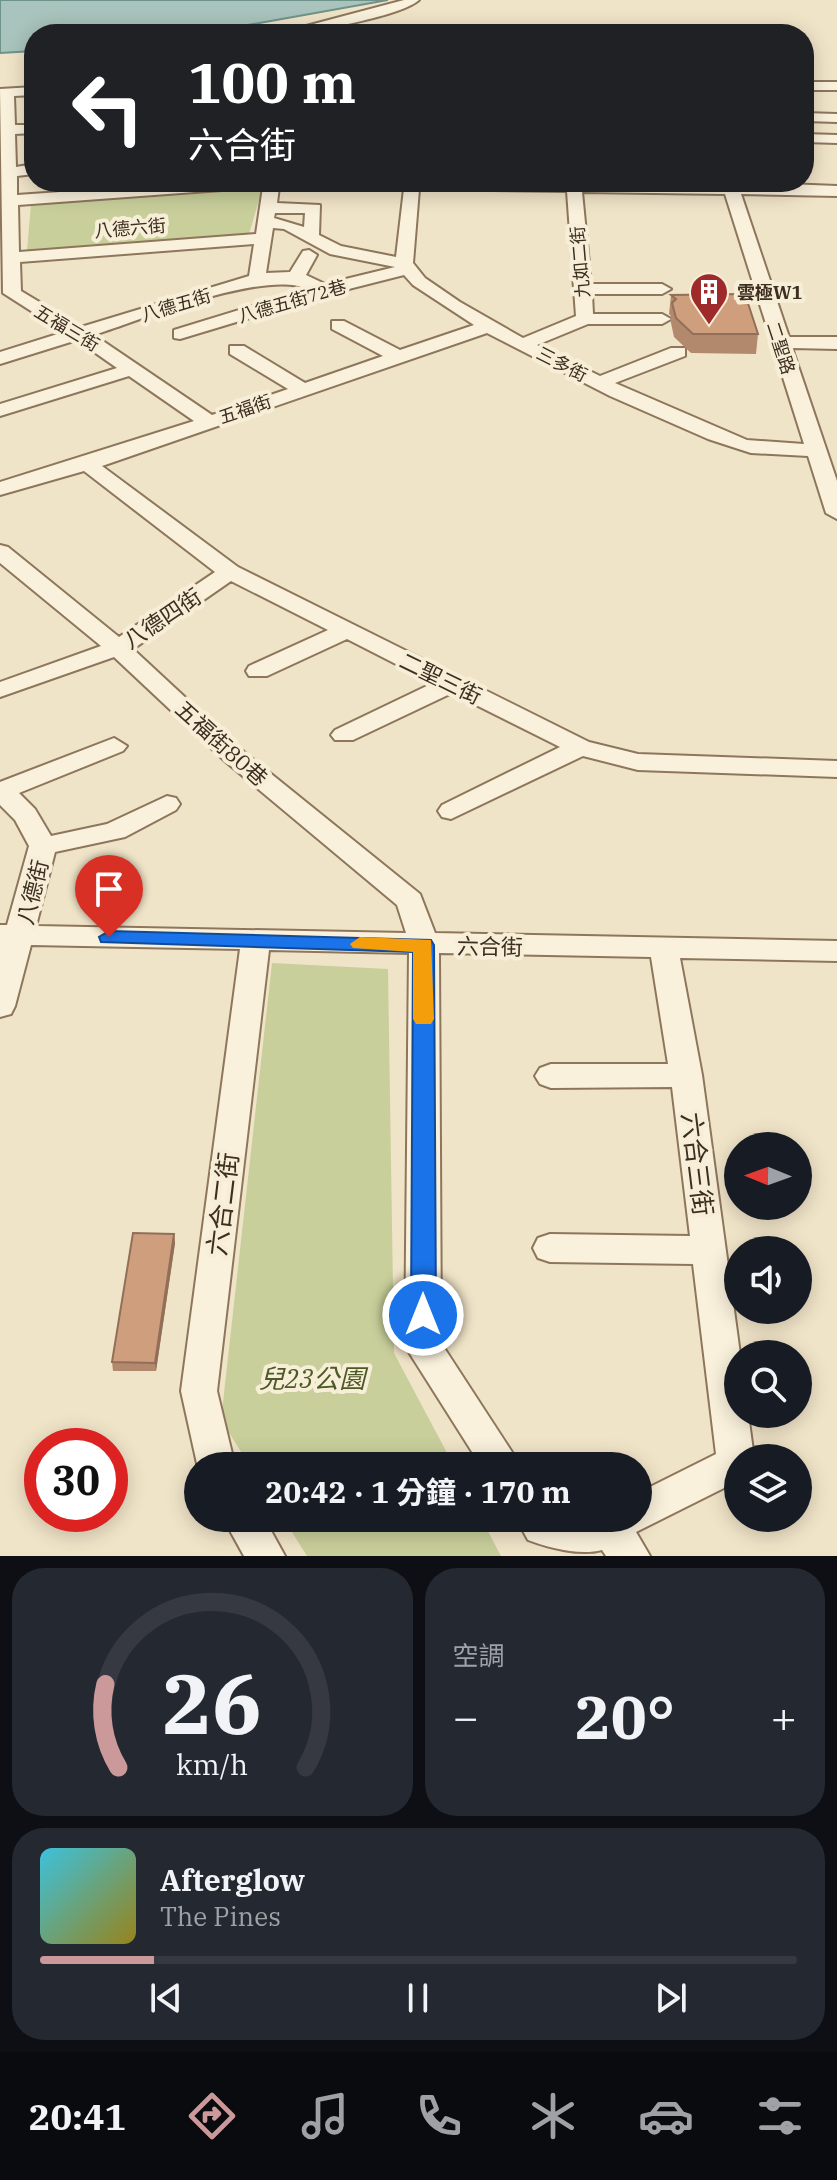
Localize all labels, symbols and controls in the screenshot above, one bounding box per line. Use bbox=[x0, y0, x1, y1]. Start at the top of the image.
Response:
text: 100 m bbox=[188, 46, 356, 118]
icon: left bbox=[56, 56, 160, 160]
text: 六合街 bbox=[188, 121, 296, 168]
street label: 八德六街 bbox=[93, 213, 167, 243]
street label: 九如二街 bbox=[565, 225, 595, 299]
building icon: 雲極W1 bbox=[688, 271, 730, 326]
street label: 八德五街72巷 bbox=[235, 275, 349, 327]
place label: 雲極W1 bbox=[737, 281, 802, 304]
street label: 八德五街 bbox=[138, 283, 214, 327]
street label: 五福三街 bbox=[30, 300, 104, 356]
street label: 二聖路 bbox=[762, 319, 800, 377]
street label: 三多街 bbox=[533, 341, 591, 387]
street label: 五福街 bbox=[216, 389, 274, 429]
street label: 八德四街 bbox=[117, 581, 207, 655]
street label: 二聖三街 bbox=[395, 646, 487, 710]
street label: 五福街80巷 bbox=[170, 694, 274, 792]
pin bbox=[75, 855, 143, 937]
street label: 八德街 bbox=[10, 856, 54, 928]
icon: arrive bbox=[87, 867, 131, 911]
street label: 六合街 bbox=[457, 931, 523, 961]
street label: 六合三街 bbox=[675, 1110, 721, 1218]
north arrow bbox=[724, 1132, 812, 1220]
map controls bbox=[724, 1132, 812, 1532]
street label: 六合二街 bbox=[199, 1150, 245, 1258]
button: sound bbox=[724, 1236, 812, 1324]
position arrow bbox=[381, 1273, 465, 1357]
button: search bbox=[724, 1340, 812, 1428]
park label: 兒23公園 bbox=[259, 1361, 369, 1395]
speed limit sign: 30 bbox=[24, 1428, 128, 1532]
button: layers bbox=[724, 1444, 812, 1532]
text: 20:42 · 1 分鐘 · 170 m bbox=[265, 1472, 571, 1511]
text: 空調 bbox=[453, 1638, 505, 1672]
text: 26 bbox=[162, 1649, 262, 1757]
text: 20° bbox=[575, 1677, 675, 1756]
text: − bbox=[453, 1688, 479, 1745]
text: + bbox=[771, 1688, 797, 1745]
text: km/h bbox=[176, 1746, 248, 1783]
text: Afterglow bbox=[160, 1860, 305, 1899]
text: The Pines bbox=[160, 1899, 281, 1933]
icon: previous bbox=[144, 1976, 188, 2020]
icon: pause bbox=[396, 1976, 440, 2020]
icon: next bbox=[649, 1976, 693, 2020]
icon: directions bbox=[184, 2088, 240, 2144]
icon: music bbox=[297, 2088, 353, 2144]
icon: phone bbox=[411, 2088, 467, 2144]
icon: climate bbox=[525, 2088, 581, 2144]
icon: car bbox=[638, 2088, 694, 2144]
icon: filters bbox=[752, 2088, 808, 2144]
text: 20:41 bbox=[29, 2093, 126, 2140]

